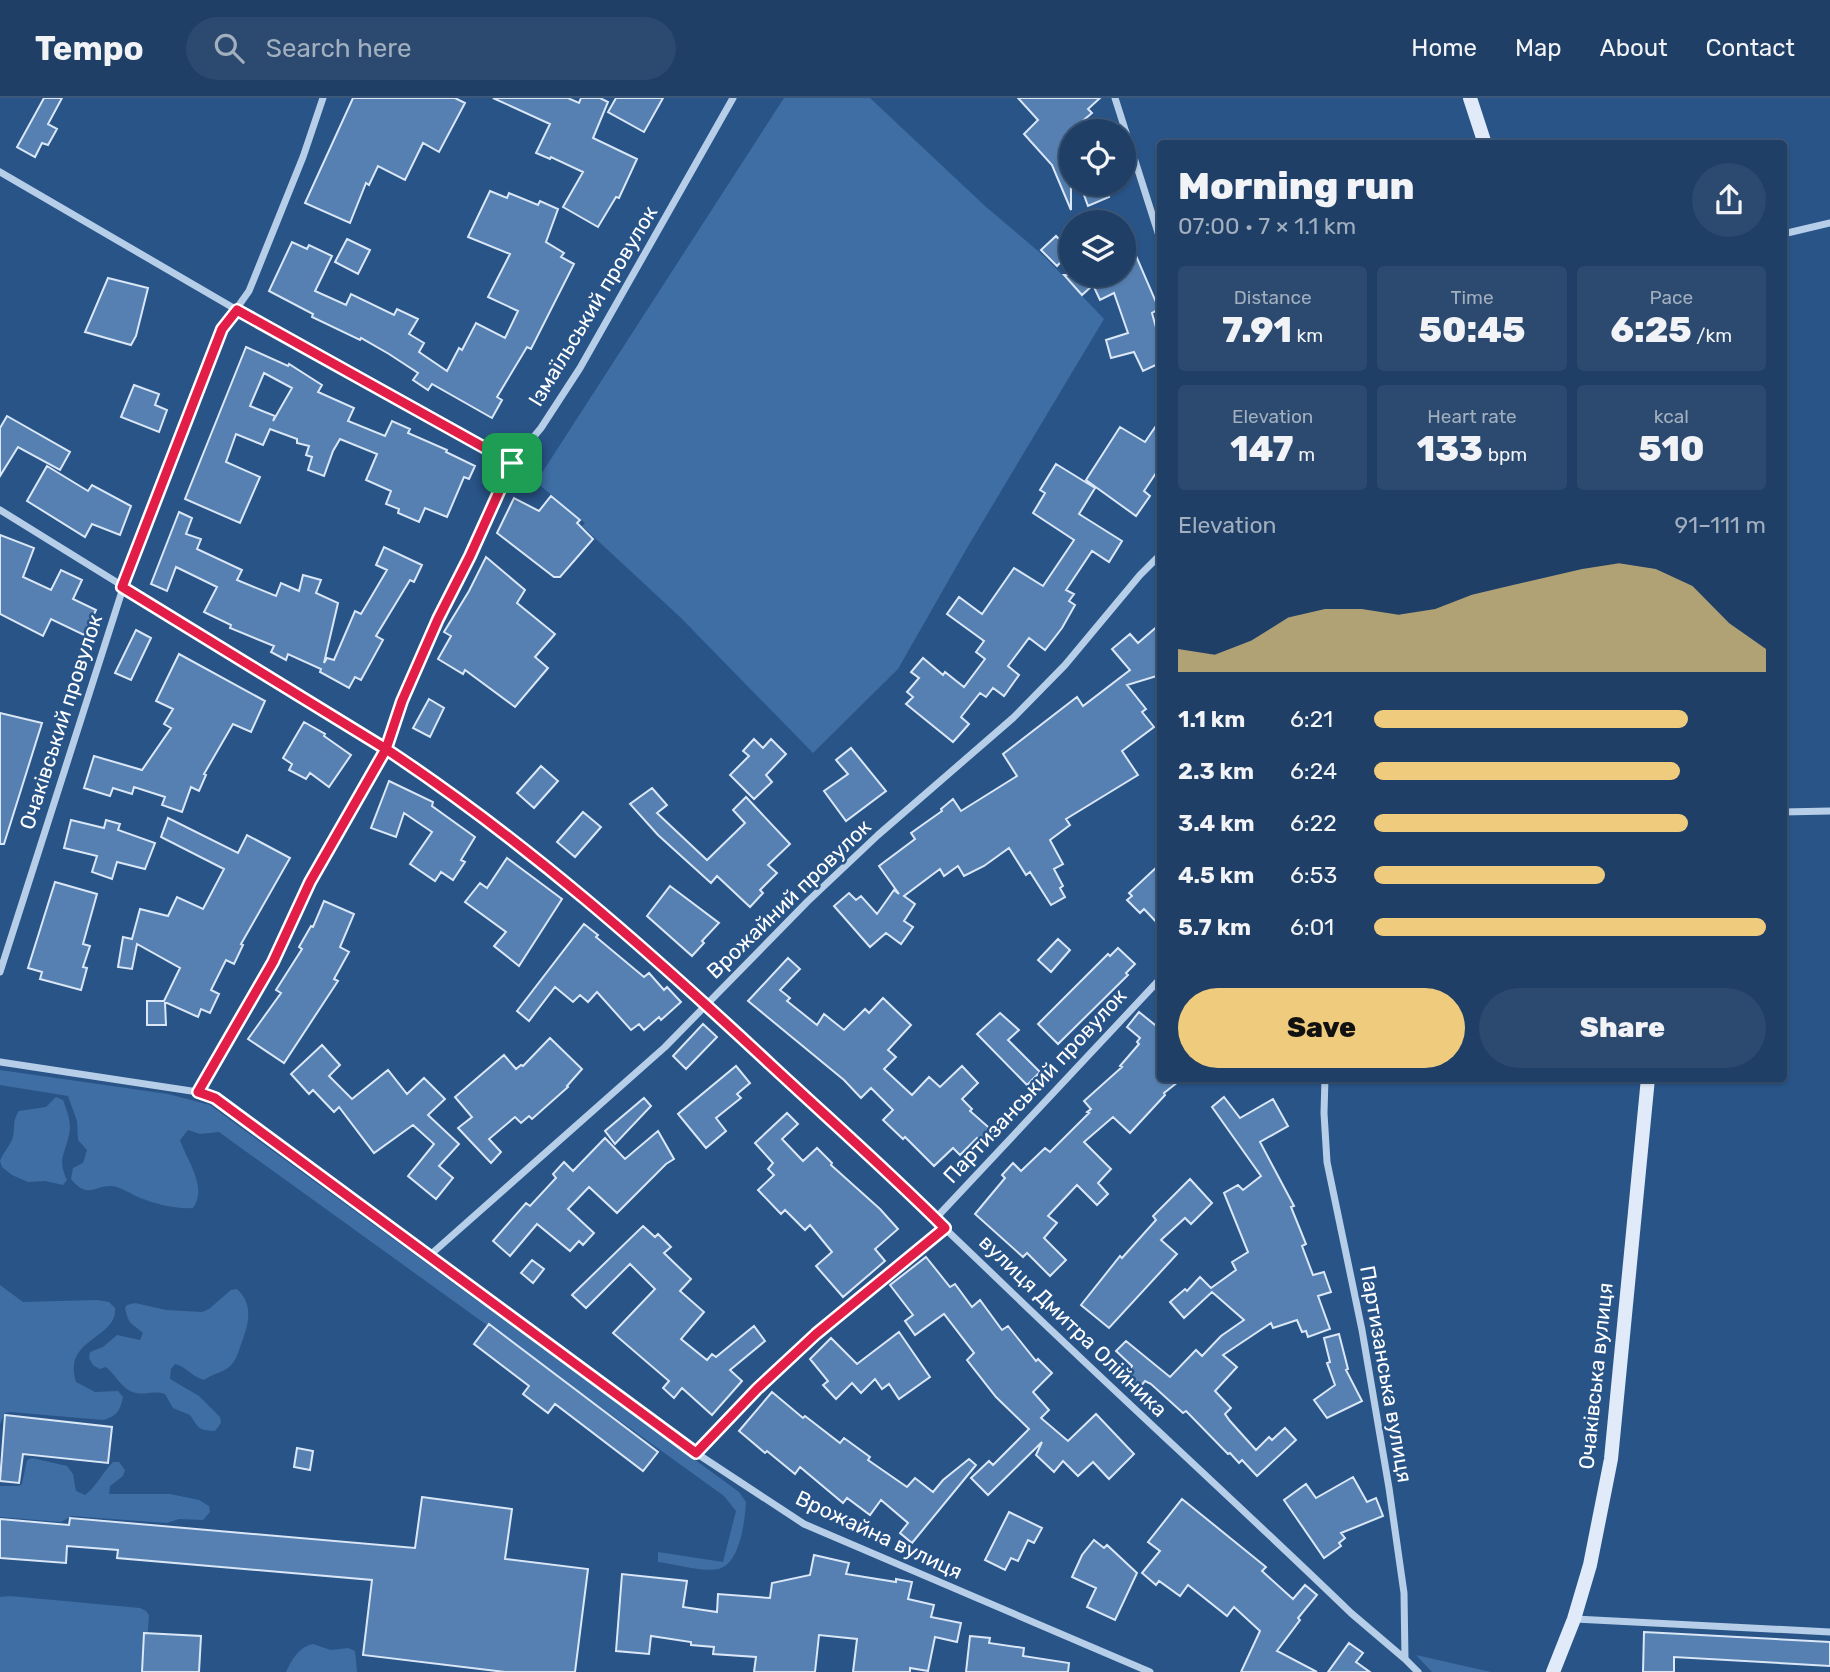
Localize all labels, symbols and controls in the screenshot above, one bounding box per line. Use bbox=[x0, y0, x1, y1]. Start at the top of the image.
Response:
search box bbox=[186, 17, 676, 80]
text: Tempo bbox=[35, 29, 144, 68]
icon: search bbox=[210, 29, 248, 67]
text: Search here bbox=[266, 33, 412, 64]
text: Home bbox=[1411, 34, 1477, 62]
text: Map bbox=[1515, 34, 1562, 62]
text: About bbox=[1600, 34, 1668, 62]
text: Contact bbox=[1706, 34, 1795, 62]
map controls bbox=[1059, 119, 1136, 287]
button: locate bbox=[1059, 119, 1136, 196]
text: Morning run bbox=[1178, 163, 1415, 209]
button: share bbox=[1692, 163, 1766, 237]
street label: Ізмаїльський провулок bbox=[523, 201, 662, 411]
button: layers bbox=[1059, 210, 1136, 287]
text: 07:00 · 7 × 1.1 km bbox=[1178, 212, 1356, 240]
text: Distance bbox=[1234, 286, 1312, 309]
text: Time bbox=[1450, 286, 1494, 309]
text: Pace bbox=[1650, 286, 1693, 309]
text: 7.91 bbox=[1222, 309, 1292, 351]
text: 50:45 bbox=[1419, 309, 1525, 351]
text: 6:25 bbox=[1610, 309, 1692, 351]
text: km bbox=[1292, 324, 1323, 347]
text: /km bbox=[1692, 324, 1732, 347]
text: Elevation bbox=[1232, 405, 1313, 428]
text: Heart rate bbox=[1427, 405, 1517, 428]
text: kcal bbox=[1654, 405, 1689, 428]
text: 147 bbox=[1230, 428, 1294, 470]
text: 133 bbox=[1417, 428, 1483, 470]
text: 510 bbox=[1638, 428, 1704, 470]
pin bbox=[482, 433, 542, 493]
text: m bbox=[1294, 443, 1315, 466]
text: bpm bbox=[1483, 443, 1527, 466]
icon: arrive bbox=[493, 444, 531, 482]
text: Elevation bbox=[1178, 511, 1277, 539]
text: 91–111 m bbox=[1675, 511, 1766, 539]
street label: Очаківський провулок bbox=[14, 611, 107, 833]
text: 1.1 km bbox=[1178, 705, 1245, 733]
text: 6:21 bbox=[1290, 705, 1333, 733]
text: 2.3 km bbox=[1178, 757, 1254, 785]
text: 6:24 bbox=[1290, 757, 1337, 785]
text: 3.4 km bbox=[1178, 809, 1255, 837]
text: 6:22 bbox=[1290, 809, 1337, 837]
street label: Врожайний провулок bbox=[701, 814, 876, 983]
text: 4.5 km bbox=[1178, 861, 1254, 889]
text: 6:53 bbox=[1290, 861, 1337, 889]
text: 5.7 km bbox=[1178, 913, 1251, 941]
text: 6:01 bbox=[1290, 913, 1334, 941]
street label: Партизанський провулок bbox=[938, 983, 1131, 1188]
button: Save bbox=[1178, 988, 1465, 1068]
button: Share bbox=[1479, 988, 1766, 1068]
street label: вулиця Дмитра Олійника bbox=[974, 1229, 1173, 1422]
street label: Партизанська вулиця bbox=[1355, 1263, 1418, 1484]
street label: Очаківська вулиця bbox=[1573, 1281, 1618, 1471]
street label: Врожайна вулиця bbox=[792, 1485, 967, 1584]

